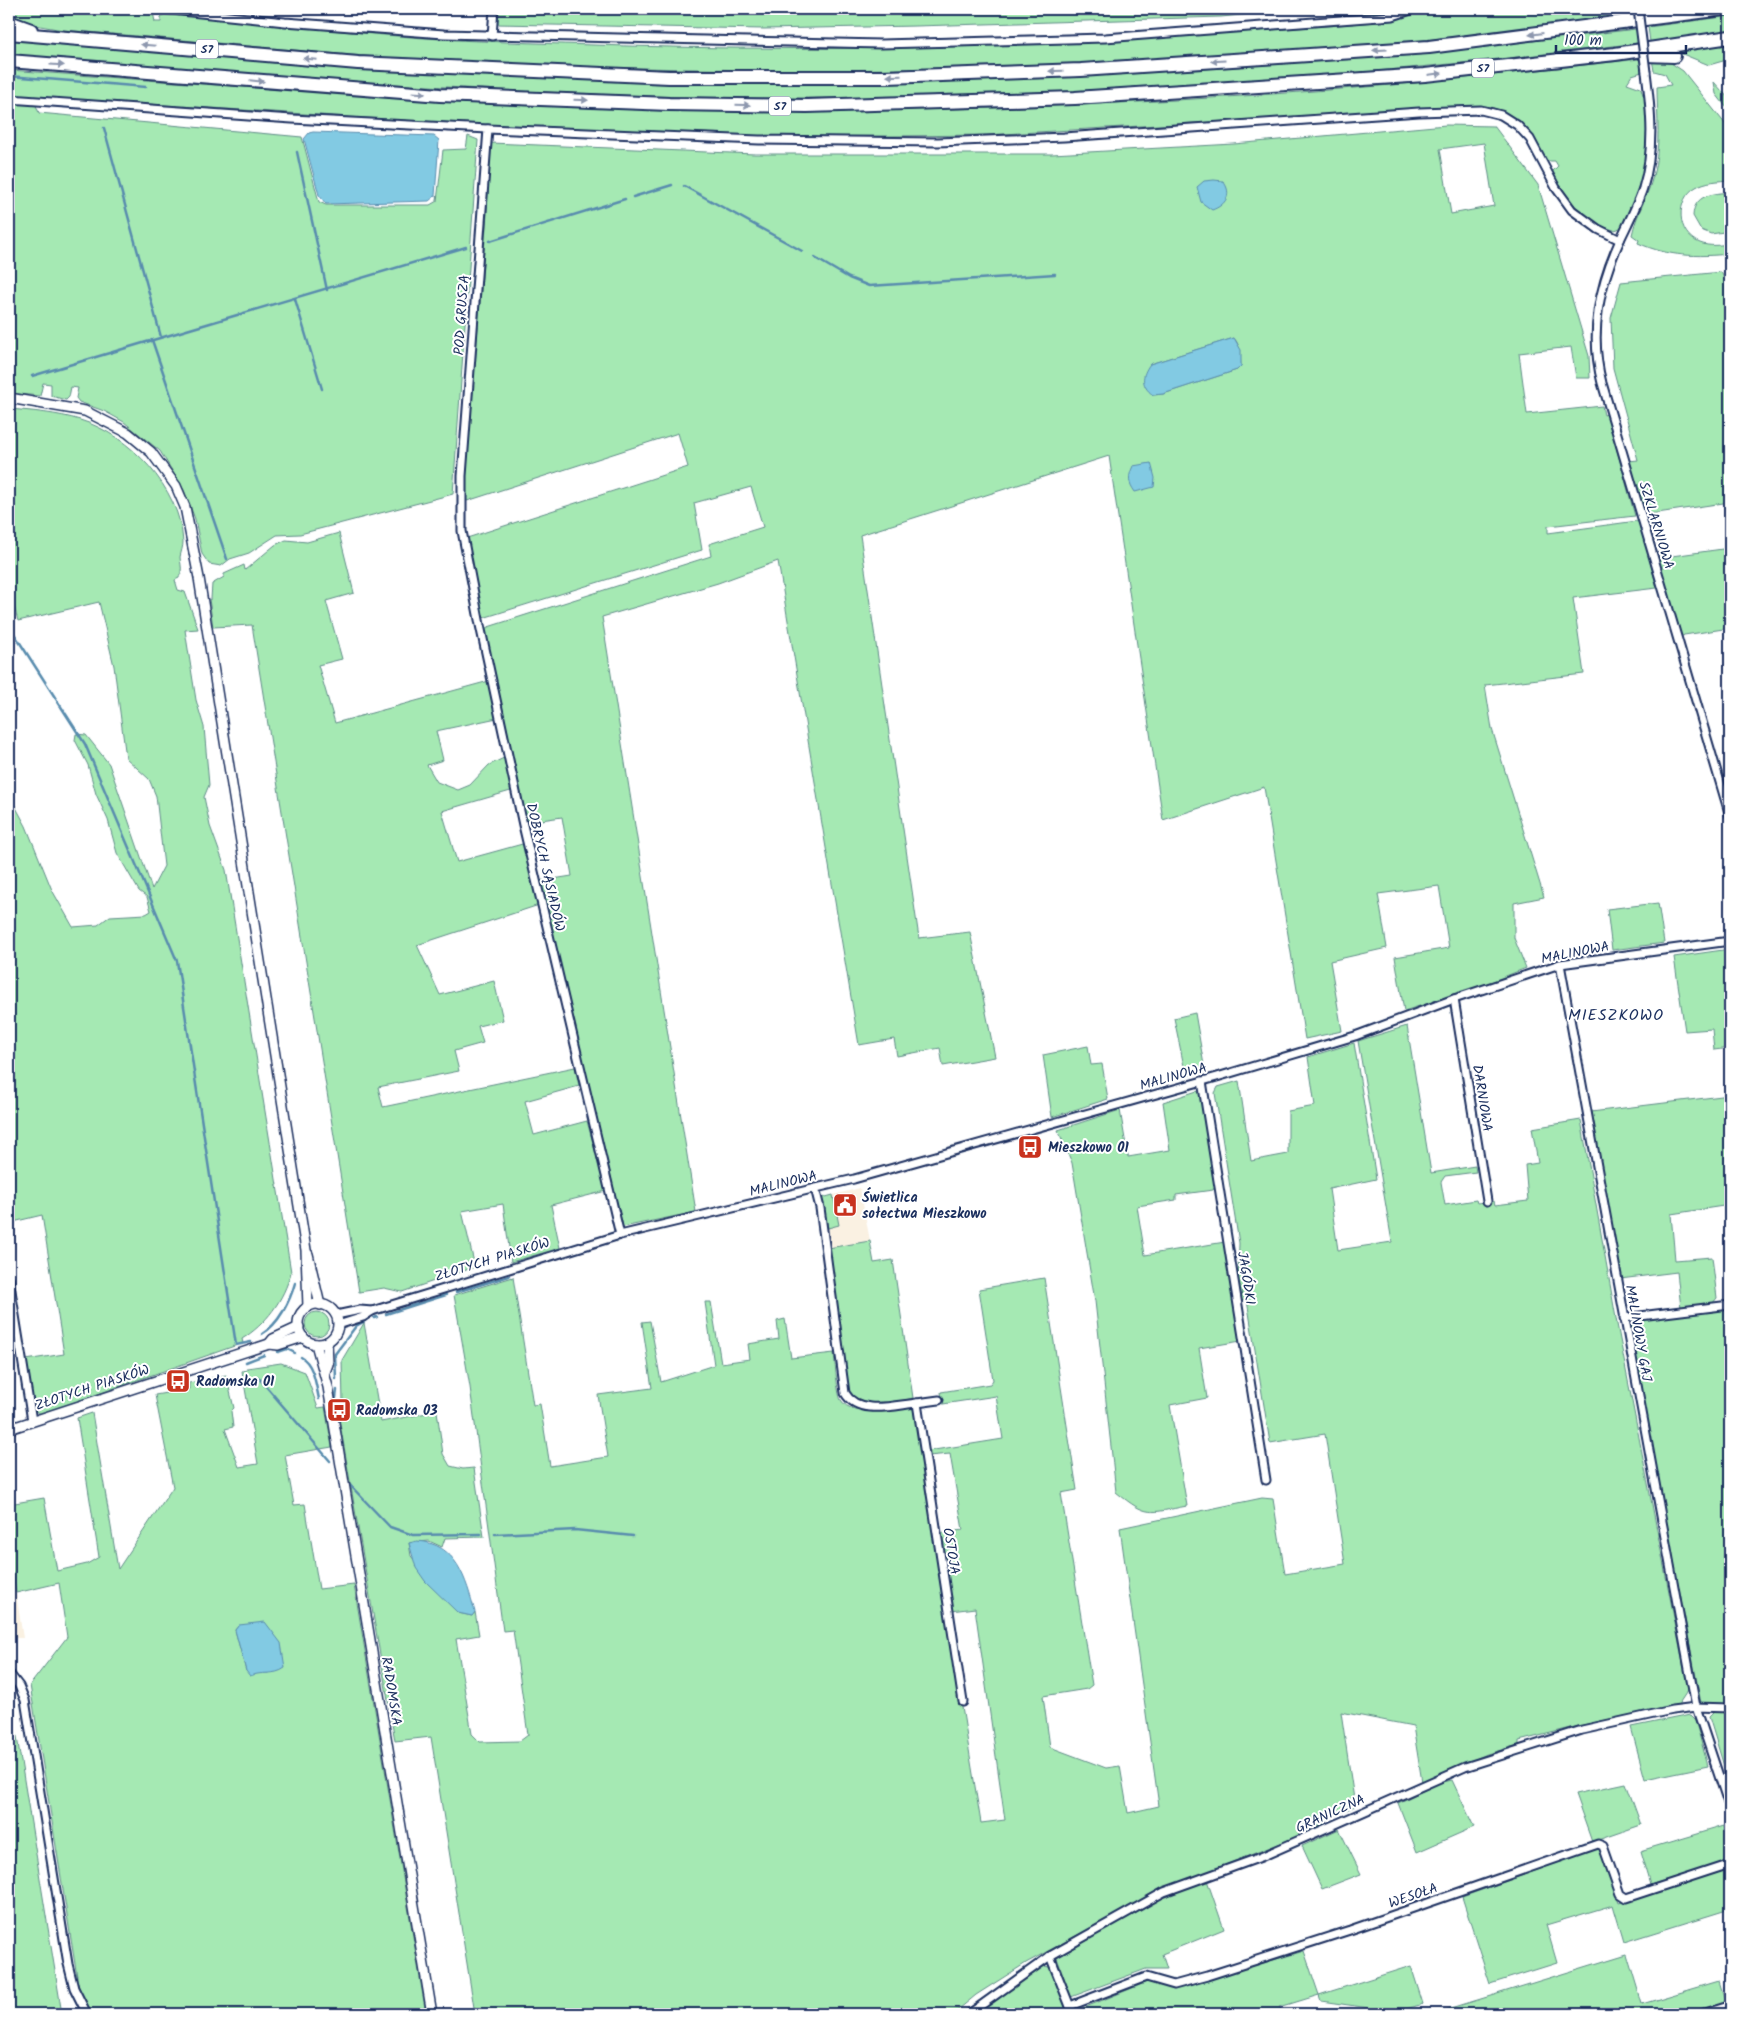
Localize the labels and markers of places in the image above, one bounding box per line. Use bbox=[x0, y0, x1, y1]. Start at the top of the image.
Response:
bus stop icon: Mieszkowo 01 bbox=[1017, 1134, 1043, 1160]
place label: Mieszkowo 01 bbox=[1048, 1137, 1129, 1159]
place label: Świetlica sołectwa Mieszkowo bbox=[862, 1187, 987, 1225]
public building icon: Świetlica sołectwa Mieszkowo bbox=[832, 1192, 858, 1218]
bus stop icon: Radomska 01 bbox=[165, 1368, 191, 1394]
place label: Radomska 01 bbox=[196, 1371, 275, 1393]
bus stop icon: Radomska 03 bbox=[326, 1397, 352, 1423]
place label: Radomska 03 bbox=[356, 1400, 438, 1422]

